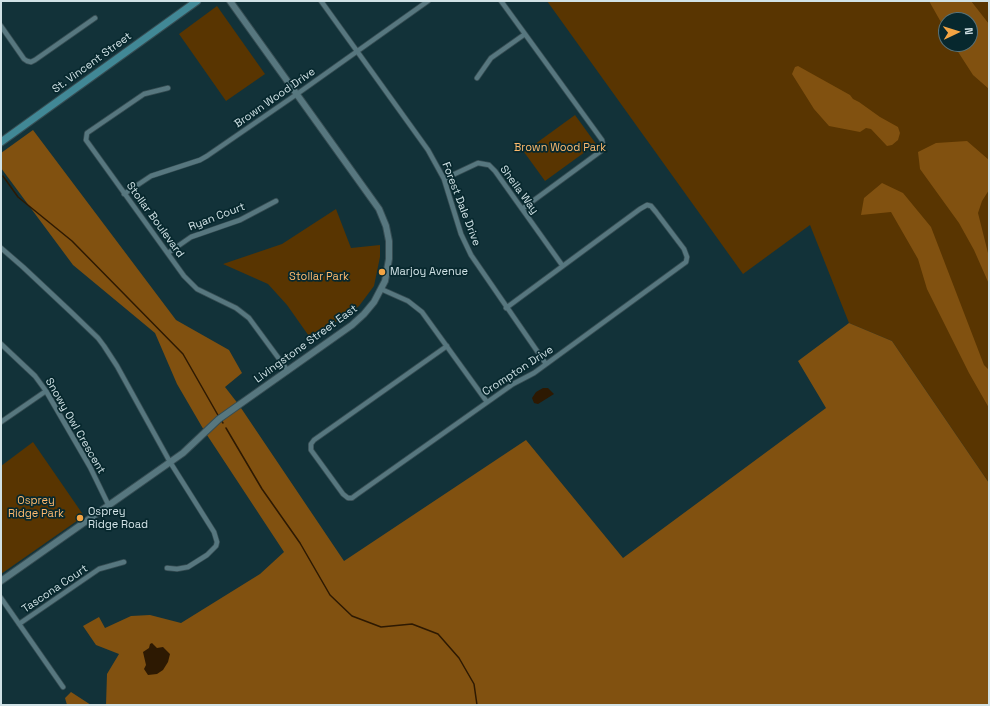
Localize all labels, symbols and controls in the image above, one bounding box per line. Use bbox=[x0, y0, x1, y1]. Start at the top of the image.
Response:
north arrow bbox=[938, 12, 978, 52]
text: N bbox=[962, 27, 976, 35]
street label: St. Vincent Street bbox=[50, 30, 134, 96]
street label: Brown Wood Drive bbox=[232, 65, 318, 131]
park label: Brown Wood Park bbox=[514, 141, 606, 155]
street label: Forest Dale Drive bbox=[439, 160, 483, 248]
street label: Sheila Way bbox=[497, 163, 541, 217]
street label: Stollar Boulevard bbox=[123, 180, 187, 260]
street label: Ryan Court bbox=[187, 200, 247, 234]
place label: Marjoy Avenue bbox=[390, 265, 468, 279]
marker: Marjoy Avenue bbox=[377, 267, 387, 277]
park label: Stollar Park bbox=[289, 270, 349, 284]
street label: Livingstone Street East bbox=[252, 302, 360, 386]
street label: Crompton Drive bbox=[480, 343, 556, 399]
street label: Snowy Owl Crescent bbox=[42, 376, 108, 476]
park label: Osprey Ridge Park bbox=[8, 494, 64, 520]
place label: Osprey Ridge Road bbox=[88, 505, 148, 531]
marker: Osprey Ridge Road bbox=[75, 513, 85, 523]
street label: Tascona Court bbox=[20, 562, 90, 616]

